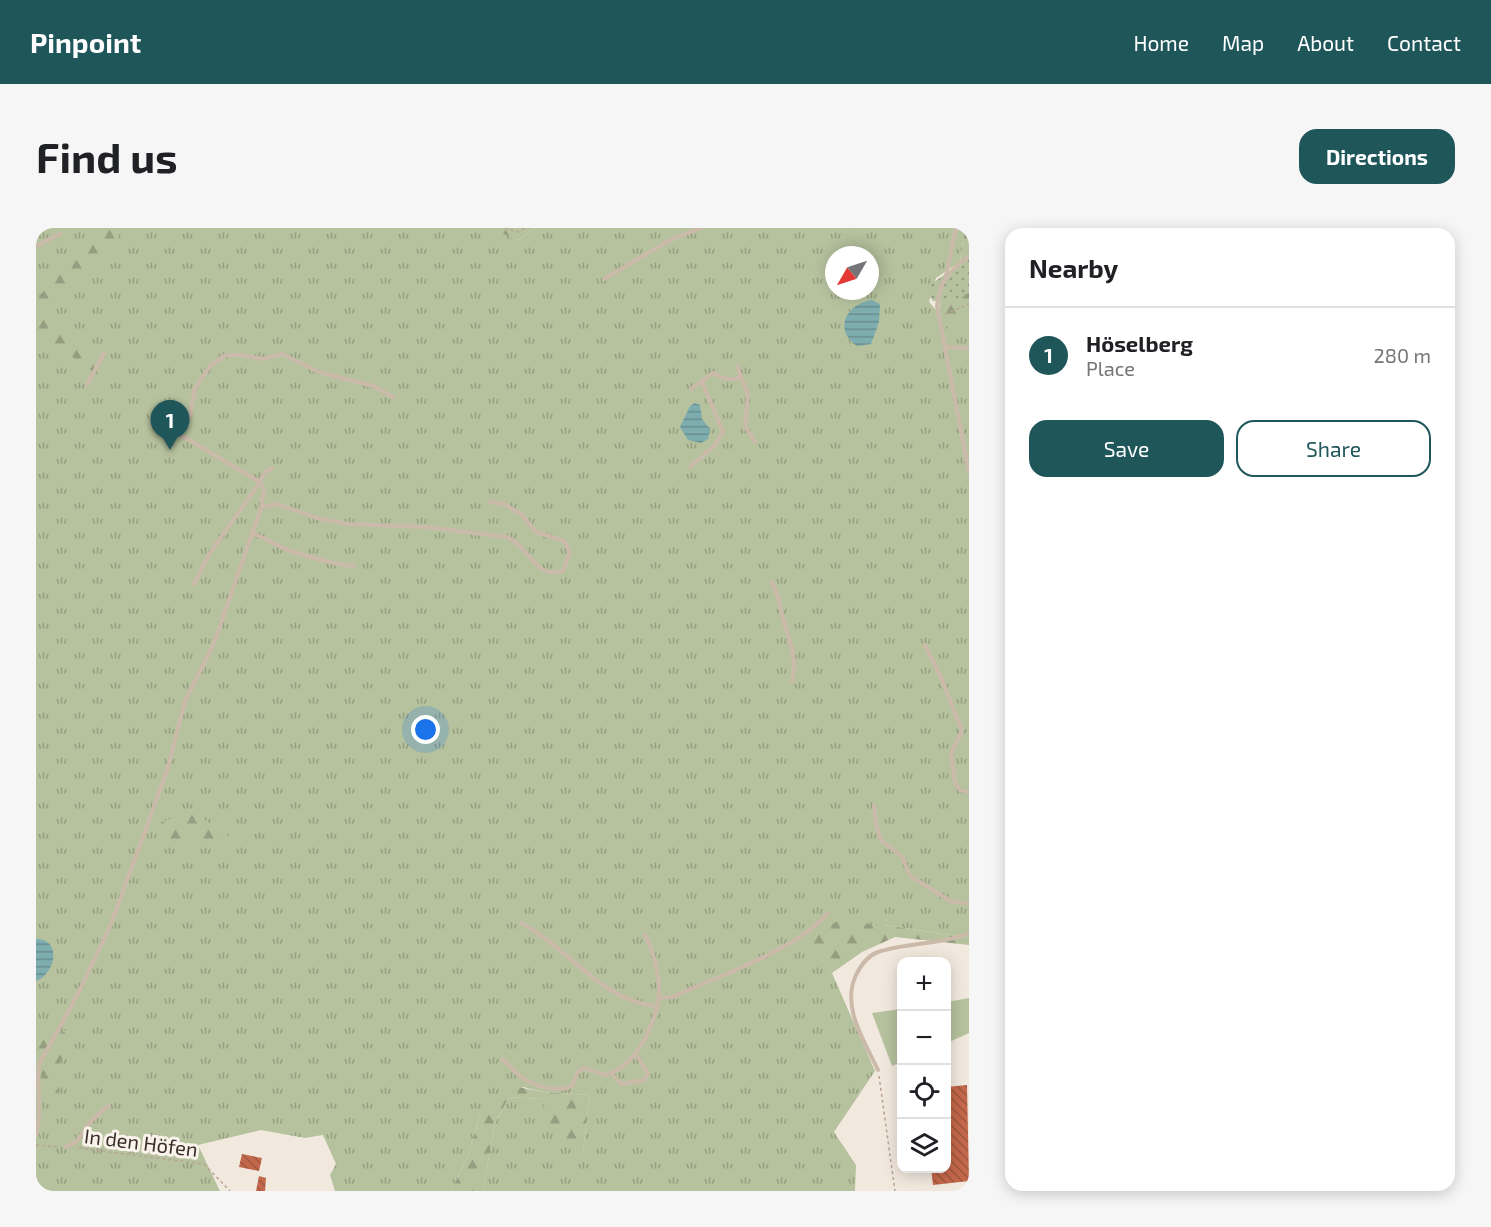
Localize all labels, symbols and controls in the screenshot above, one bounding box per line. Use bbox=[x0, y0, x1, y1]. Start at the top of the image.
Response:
text: Pinpoint bbox=[30, 25, 141, 59]
text: Home bbox=[1133, 30, 1189, 55]
text: Map bbox=[1222, 30, 1264, 55]
text: About bbox=[1297, 30, 1354, 55]
text: Contact bbox=[1387, 30, 1461, 55]
button: Directions bbox=[1299, 129, 1455, 184]
text: Find us bbox=[36, 131, 178, 181]
north arrow bbox=[825, 246, 879, 300]
text: Nearby bbox=[1029, 252, 1118, 283]
text: Höselberg bbox=[1086, 330, 1193, 356]
text: 1 bbox=[1044, 343, 1053, 367]
text: 280 m bbox=[1374, 343, 1431, 367]
text: Place bbox=[1086, 356, 1135, 380]
pin: 1 bbox=[150, 400, 190, 450]
button: Save bbox=[1029, 420, 1224, 477]
button: Share bbox=[1236, 420, 1431, 477]
your location bbox=[411, 715, 440, 744]
map controls bbox=[897, 957, 951, 1173]
button: + bbox=[897, 957, 951, 1011]
button: − bbox=[897, 1011, 951, 1065]
button: locate bbox=[897, 1065, 951, 1119]
button: layers bbox=[897, 1119, 951, 1173]
street label: In den Höfen bbox=[83, 1123, 199, 1161]

